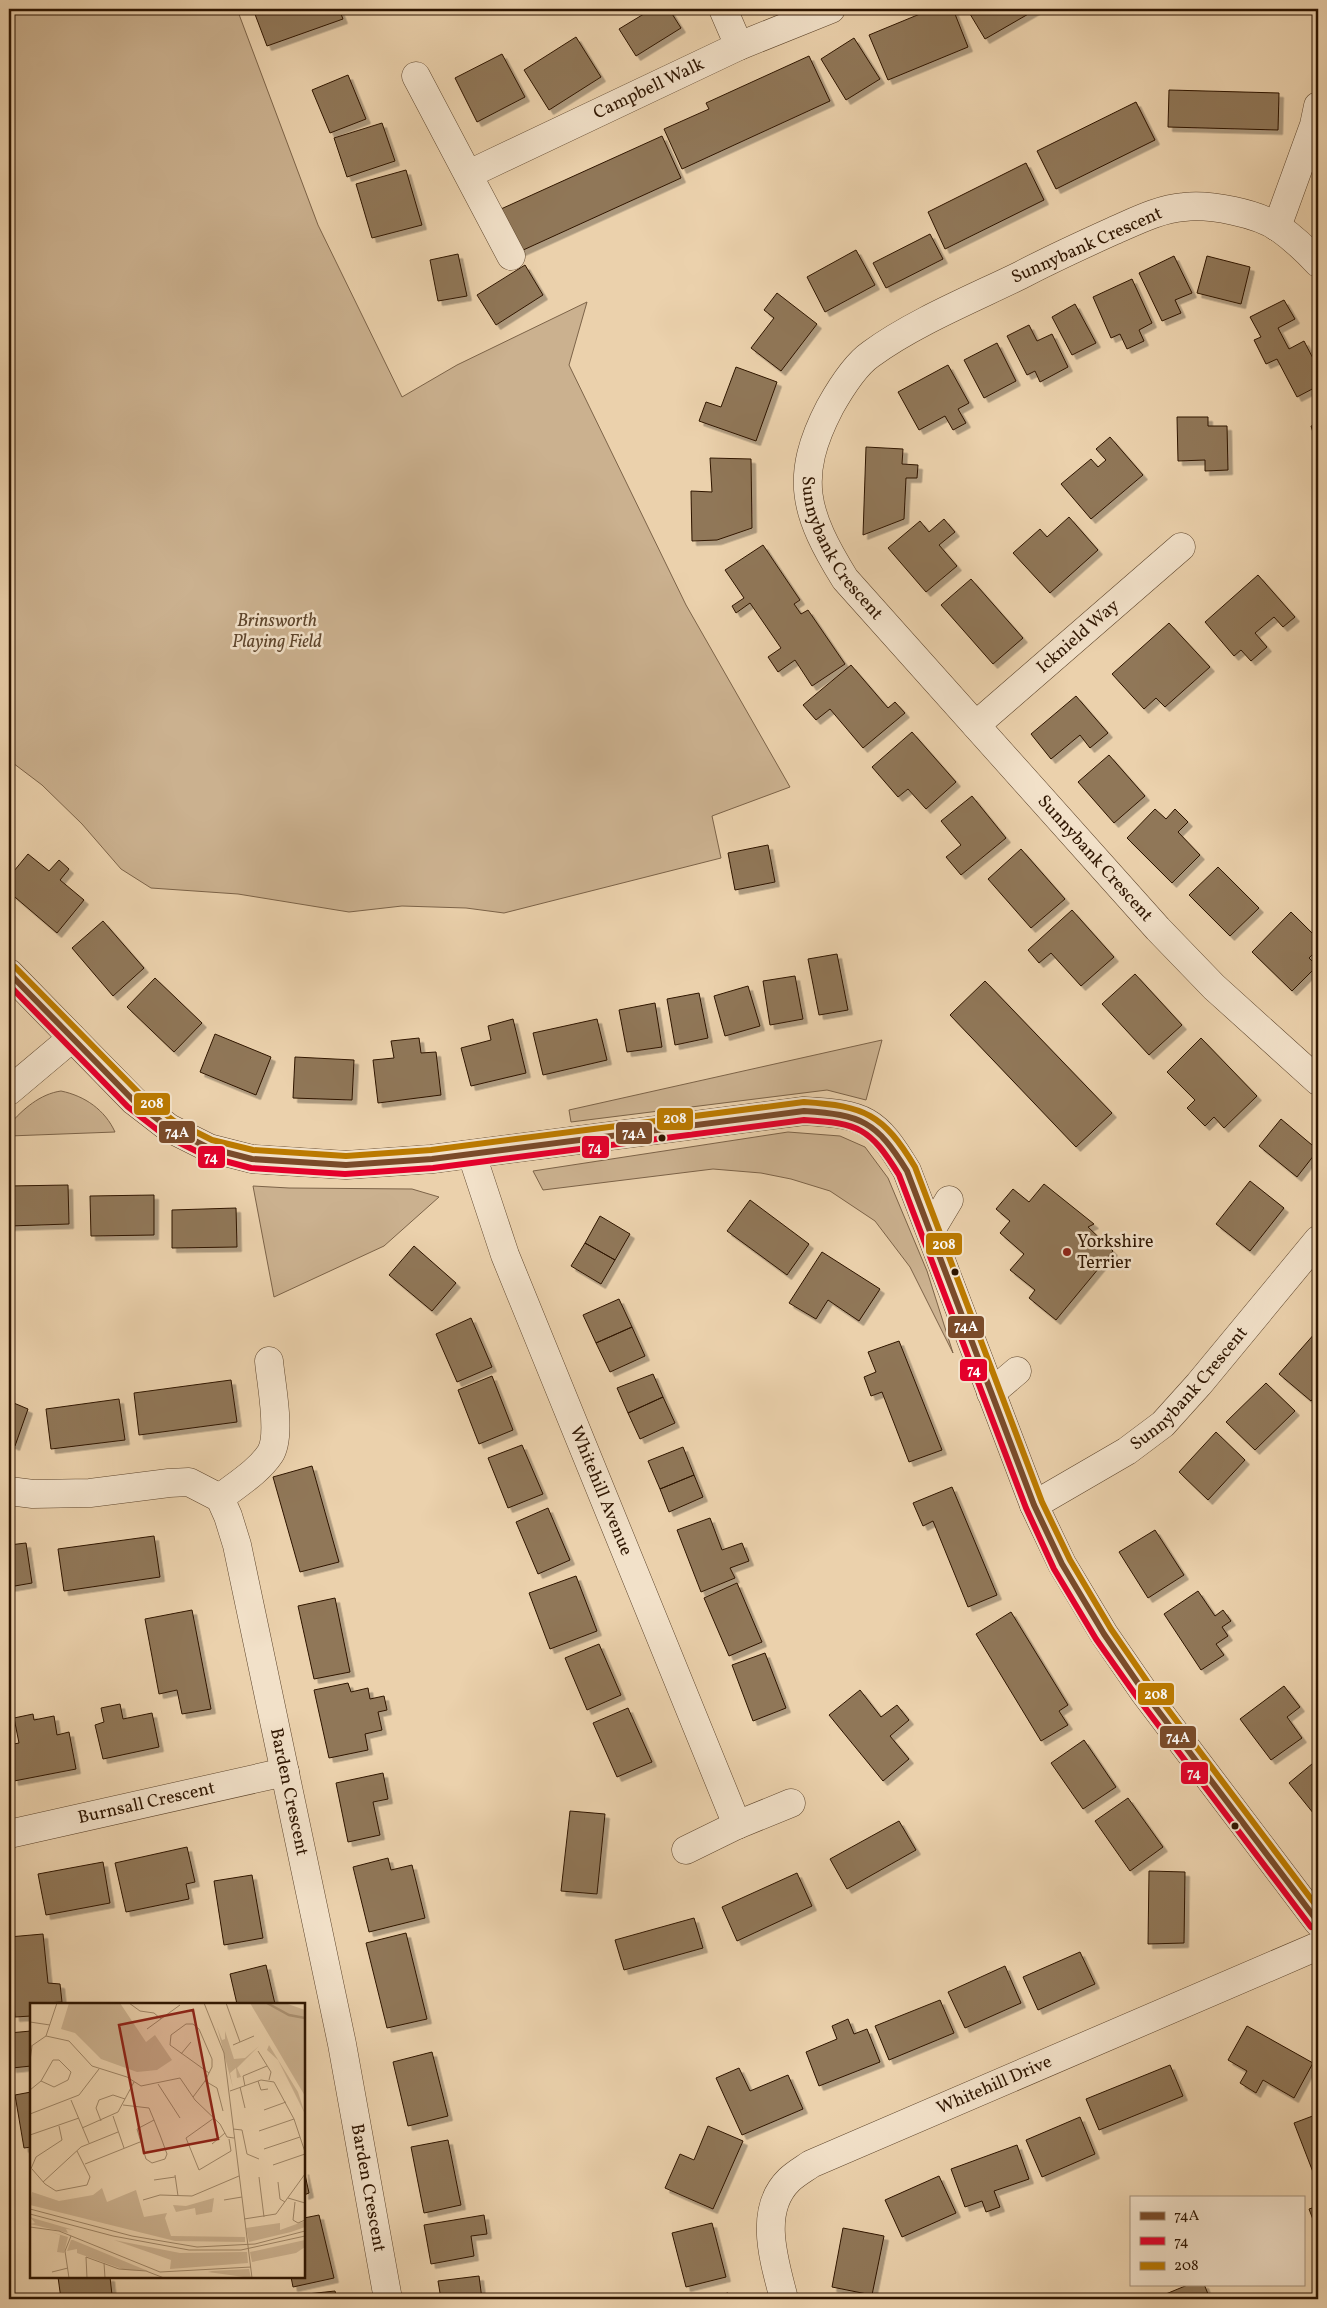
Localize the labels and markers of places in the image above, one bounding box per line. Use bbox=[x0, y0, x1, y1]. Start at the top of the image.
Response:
unlabelled marker bbox=[657, 1133, 667, 1143]
place label: Yorkshire Terrier bbox=[1077, 1230, 1154, 1276]
marker: Yorkshire Terrier bbox=[1061, 1246, 1073, 1258]
unlabelled marker bbox=[950, 1267, 960, 1277]
unlabelled marker bbox=[1230, 1821, 1240, 1831]

